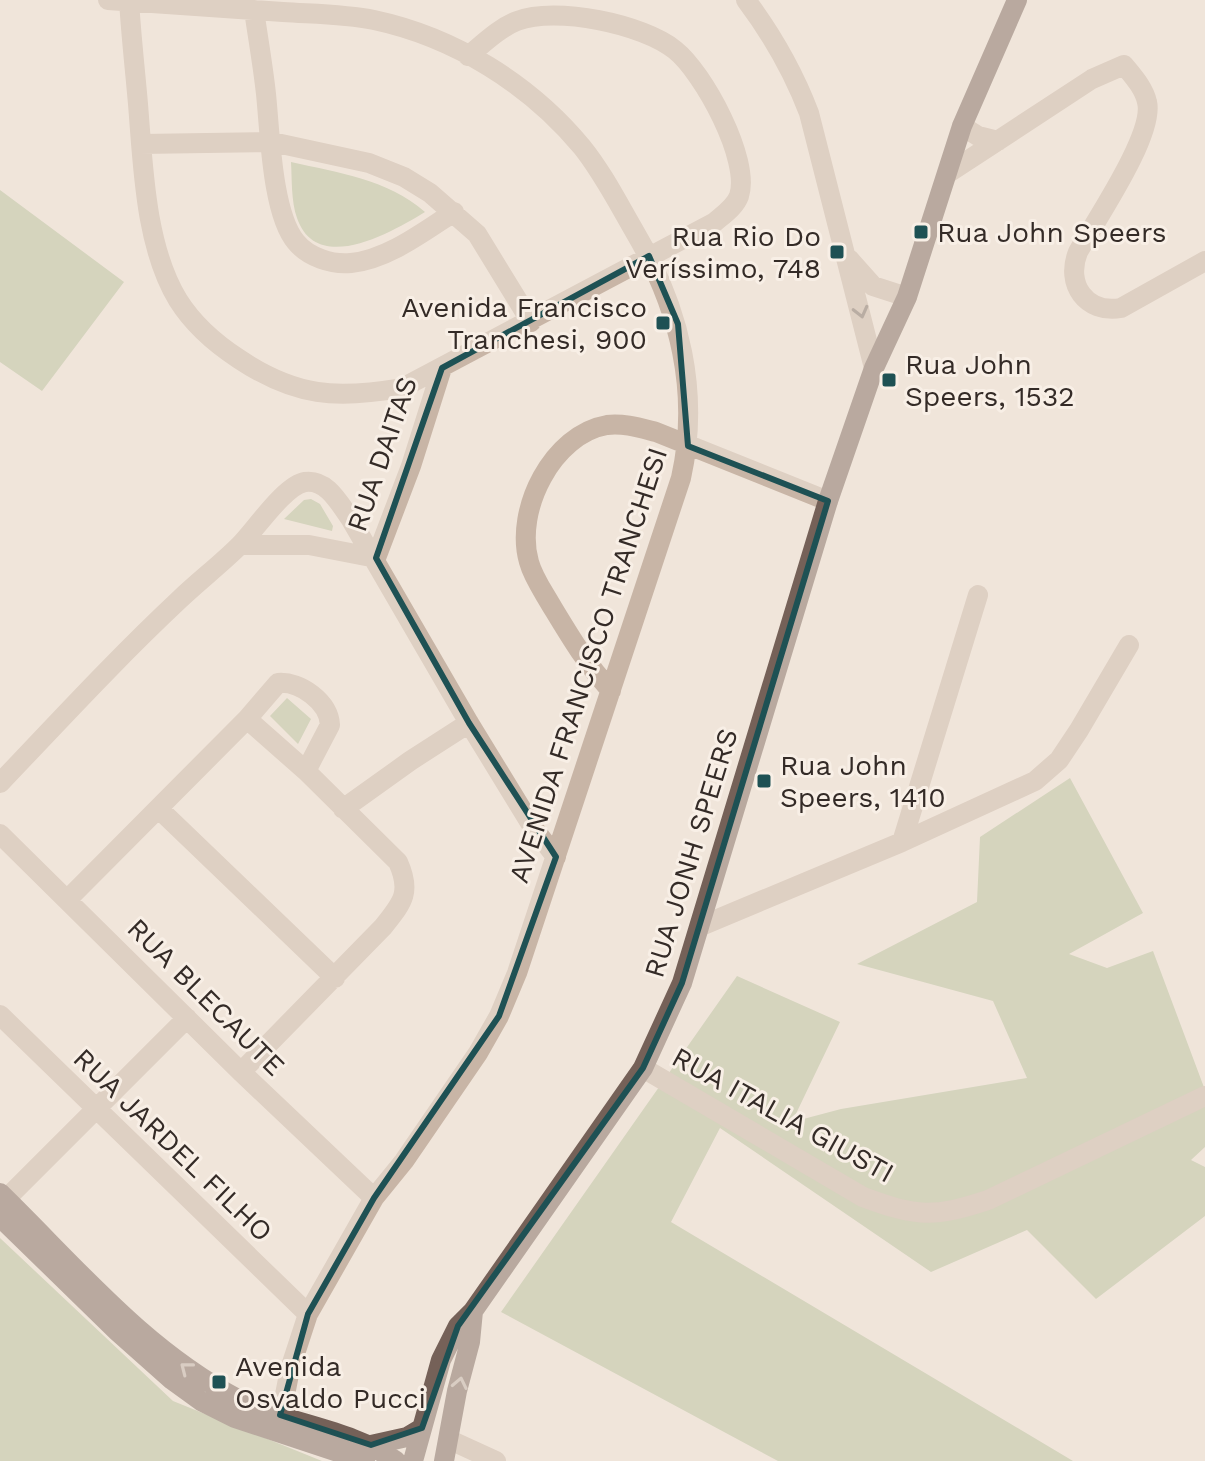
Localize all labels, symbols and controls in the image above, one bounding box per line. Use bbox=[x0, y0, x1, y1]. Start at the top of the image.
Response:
place label: Rua John Speers bbox=[937, 216, 1167, 249]
place label: Rua Rio Do Veríssimo, 748 bbox=[625, 220, 821, 285]
marker: Rua John Speers bbox=[912, 223, 930, 241]
marker: Rua Rio Do Veríssimo, 748 bbox=[828, 243, 846, 261]
place label: Avenida Francisco Tranchesi, 900 bbox=[401, 291, 647, 356]
one-way arrow bbox=[851, 305, 868, 318]
marker: Avenida Francisco Tranchesi, 900 bbox=[654, 314, 672, 332]
place label: Rua John Speers, 1532 bbox=[905, 348, 1075, 413]
marker: Rua John Speers, 1532 bbox=[880, 371, 898, 389]
street label: RUA DAITAS bbox=[340, 372, 424, 536]
street label: AVENIDA FRANCISCO TRANCHESI bbox=[502, 443, 674, 887]
street label: RUA JONH SPEERS bbox=[637, 724, 745, 982]
place label: Rua John Speers, 1410 bbox=[780, 749, 946, 814]
marker: Rua John Speers, 1410 bbox=[755, 772, 773, 790]
street label: RUA BLECAUTE bbox=[120, 911, 292, 1083]
street label: RUA ITALIA GIUSTI bbox=[666, 1040, 900, 1190]
street label: RUA JARDEL FILHO bbox=[67, 1042, 279, 1248]
place label: Avenida Osvaldo Pucci bbox=[235, 1350, 426, 1415]
one-way arrow bbox=[180, 1363, 194, 1377]
marker: Avenida Osvaldo Pucci bbox=[210, 1373, 228, 1391]
one-way arrow bbox=[450, 1376, 467, 1389]

